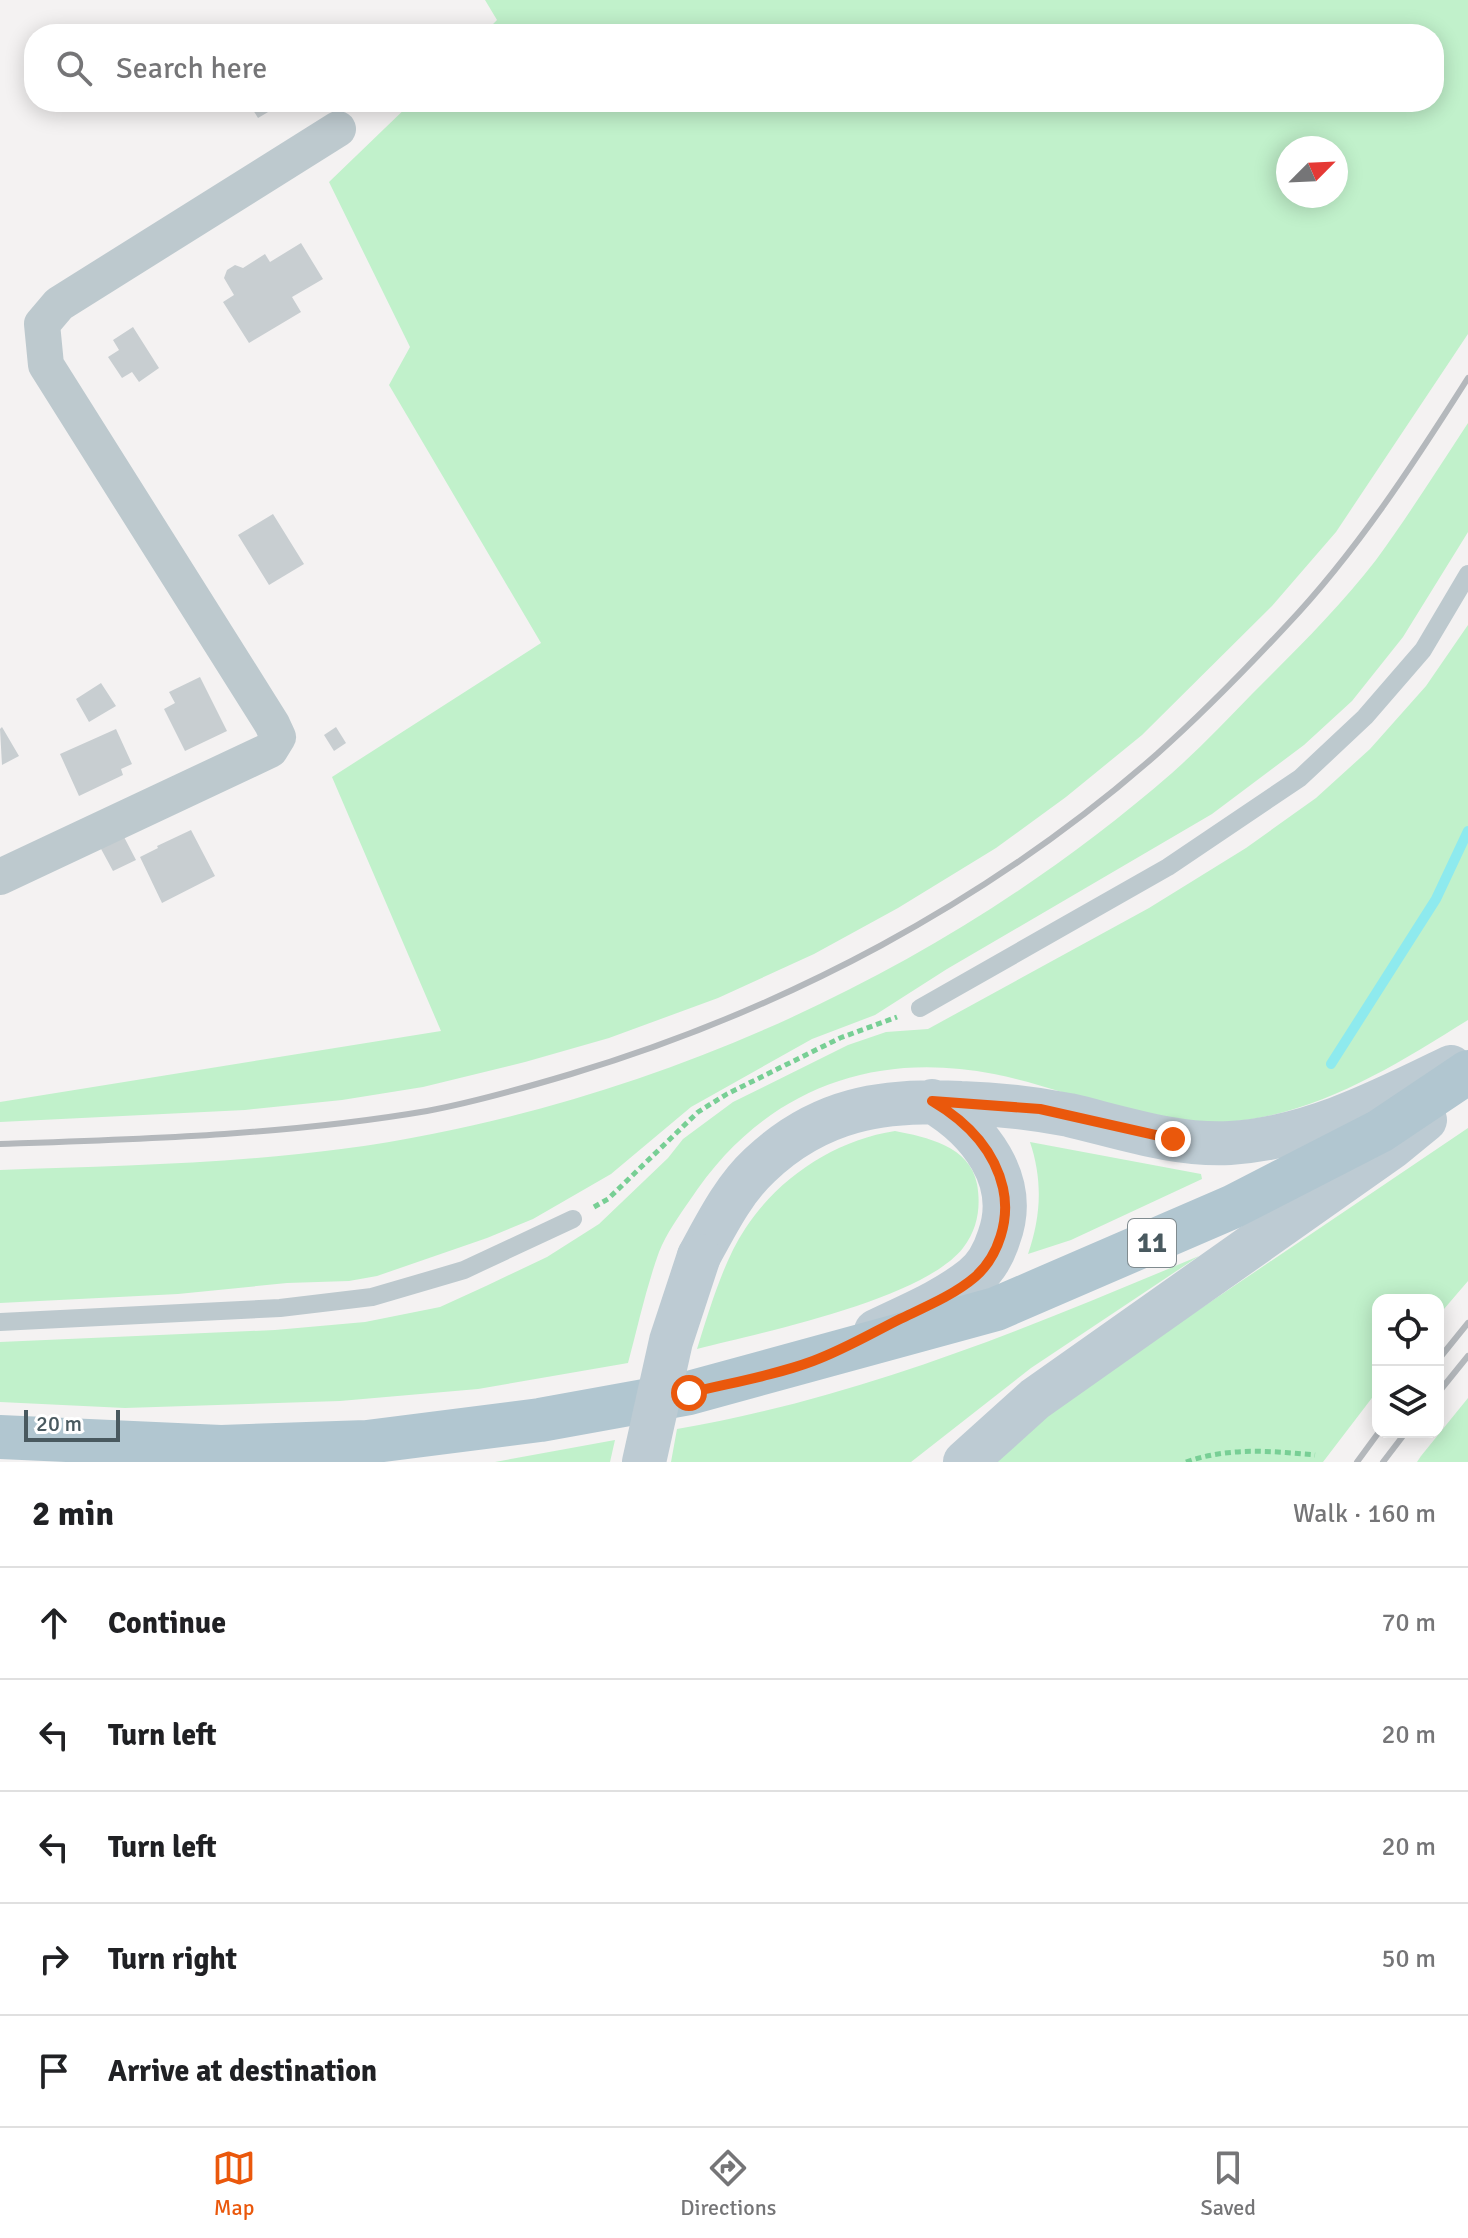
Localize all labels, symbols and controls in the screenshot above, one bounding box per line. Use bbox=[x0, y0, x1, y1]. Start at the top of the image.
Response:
search box bbox=[24, 24, 1444, 112]
icon: search bbox=[52, 46, 96, 90]
text: Search here bbox=[116, 50, 267, 87]
north arrow bbox=[1276, 136, 1348, 208]
route end bbox=[1155, 1121, 1191, 1157]
road number: 11 bbox=[1128, 1219, 1176, 1267]
map controls bbox=[1372, 1294, 1444, 1438]
button: locate bbox=[1372, 1294, 1444, 1366]
button: layers bbox=[1372, 1366, 1444, 1438]
route start bbox=[671, 1375, 707, 1411]
scale bar bbox=[24, 1406, 120, 1442]
text: 20 m bbox=[36, 1410, 82, 1437]
text: 2 min bbox=[32, 1493, 114, 1535]
text: Walk · 160 m bbox=[1293, 1498, 1436, 1530]
icon: ahead bbox=[32, 1601, 76, 1645]
text: Continue bbox=[108, 1605, 226, 1642]
text: 70 m bbox=[1381, 1607, 1436, 1639]
icon: left bbox=[32, 1713, 76, 1757]
text: Turn left bbox=[108, 1717, 217, 1754]
text: 20 m bbox=[1381, 1719, 1436, 1751]
icon: left bbox=[32, 1825, 76, 1869]
text: Turn left bbox=[108, 1829, 217, 1866]
text: 20 m bbox=[1381, 1831, 1436, 1863]
icon: right bbox=[32, 1937, 76, 1981]
text: Turn right bbox=[108, 1941, 237, 1978]
text: 50 m bbox=[1381, 1943, 1436, 1975]
icon: arrive bbox=[32, 2049, 76, 2093]
text: Arrive at destination bbox=[108, 2053, 377, 2090]
tab: Map bbox=[212, 2146, 256, 2221]
tab: Directions bbox=[680, 2146, 776, 2221]
tab: Saved bbox=[1201, 2146, 1256, 2221]

